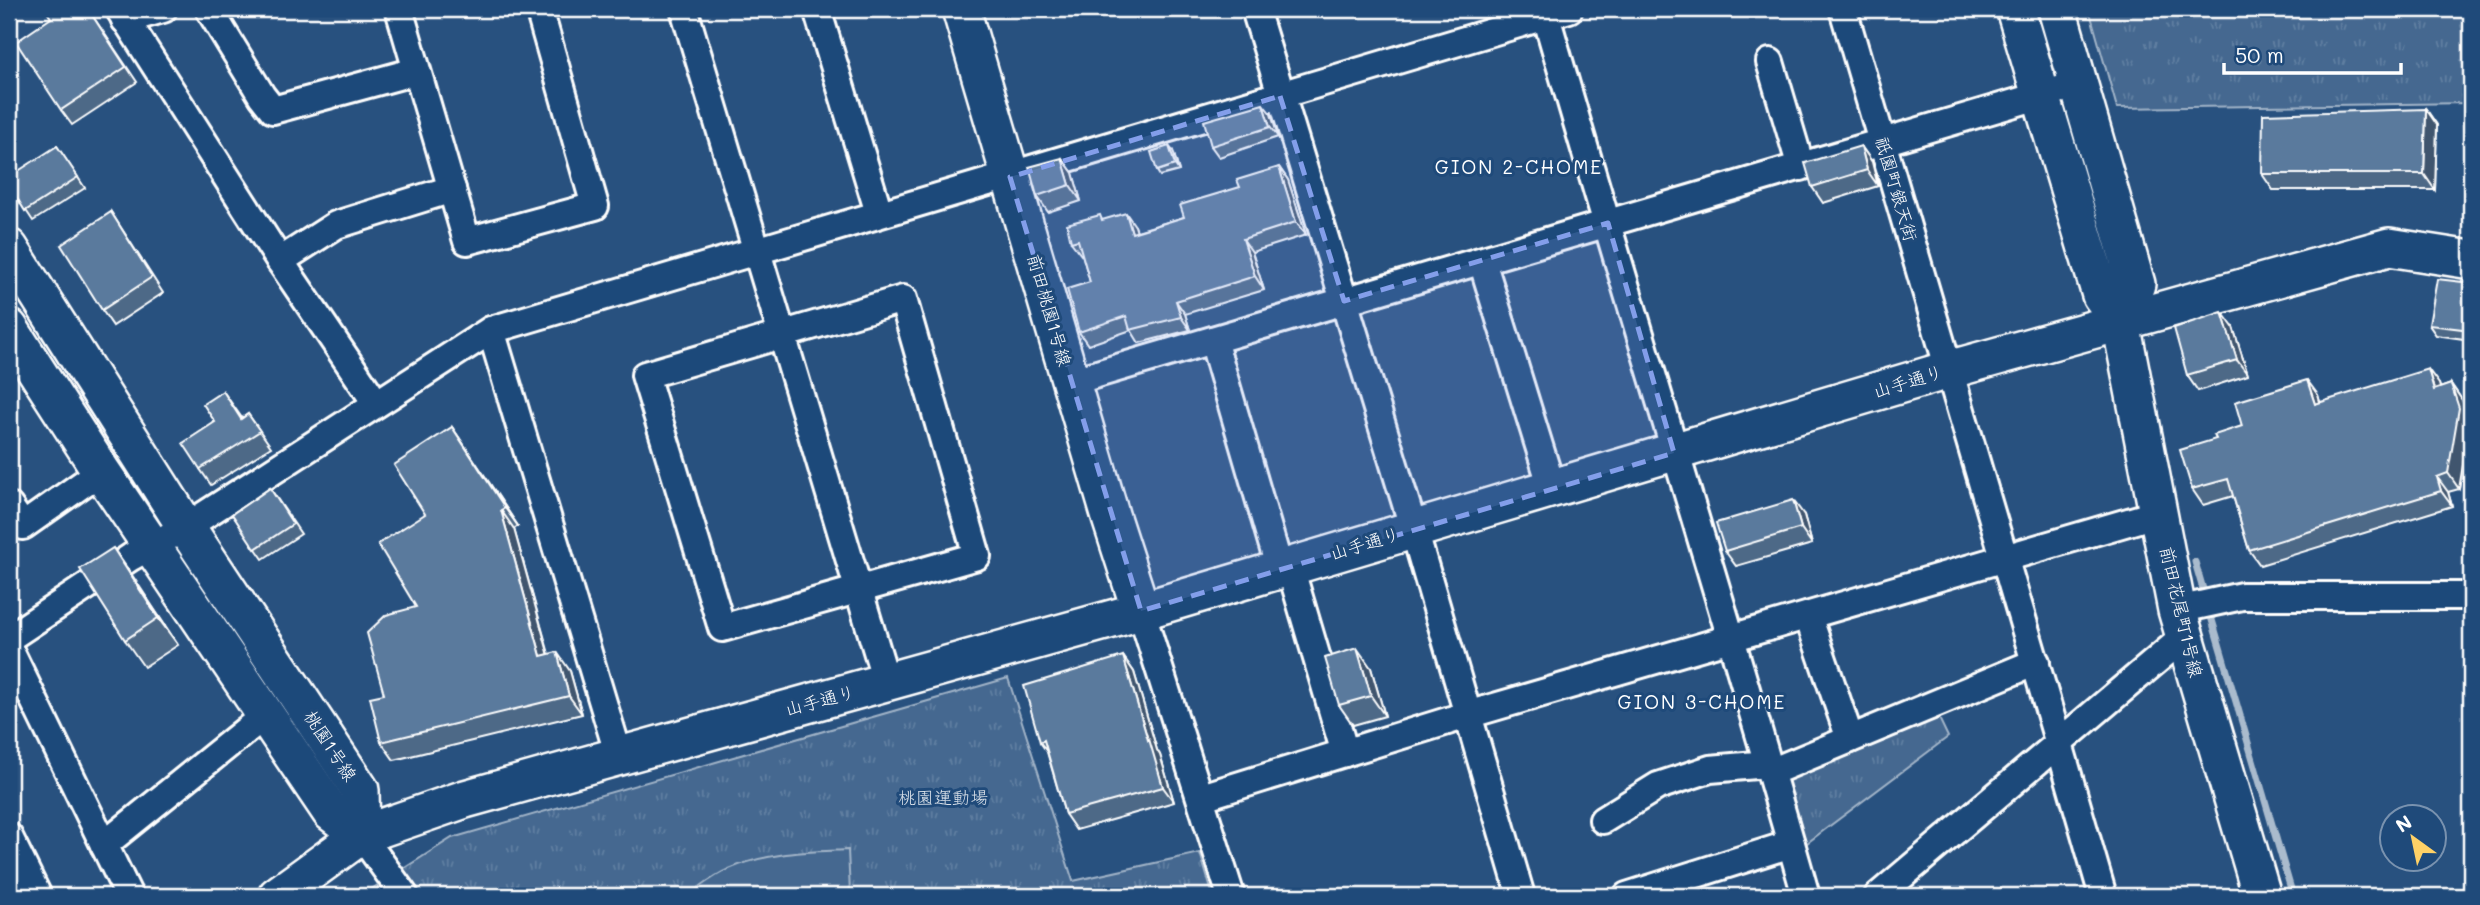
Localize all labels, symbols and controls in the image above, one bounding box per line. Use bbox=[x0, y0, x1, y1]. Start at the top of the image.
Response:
scale bar bbox=[2224, 32, 2401, 76]
text: 50 m bbox=[2235, 41, 2284, 68]
street label: 祇園町銀天街 bbox=[1871, 134, 1923, 244]
district label: GION 2-CHOME bbox=[1435, 154, 1603, 179]
street label: 前田桃園1号線 bbox=[1022, 251, 1077, 369]
street label: 山手通り bbox=[1870, 359, 1946, 403]
street label: 山手通り bbox=[1327, 521, 1403, 565]
street label: 前田花尾町1号線 bbox=[2155, 544, 2209, 680]
street label: 山手通り bbox=[782, 679, 858, 721]
district label: GION 3-CHOME bbox=[1618, 689, 1786, 714]
street label: 桃園1号線 bbox=[299, 705, 363, 786]
park label: 桃園運動場 bbox=[898, 785, 988, 809]
north arrow bbox=[2378, 804, 2448, 874]
text: N bbox=[2391, 809, 2416, 838]

